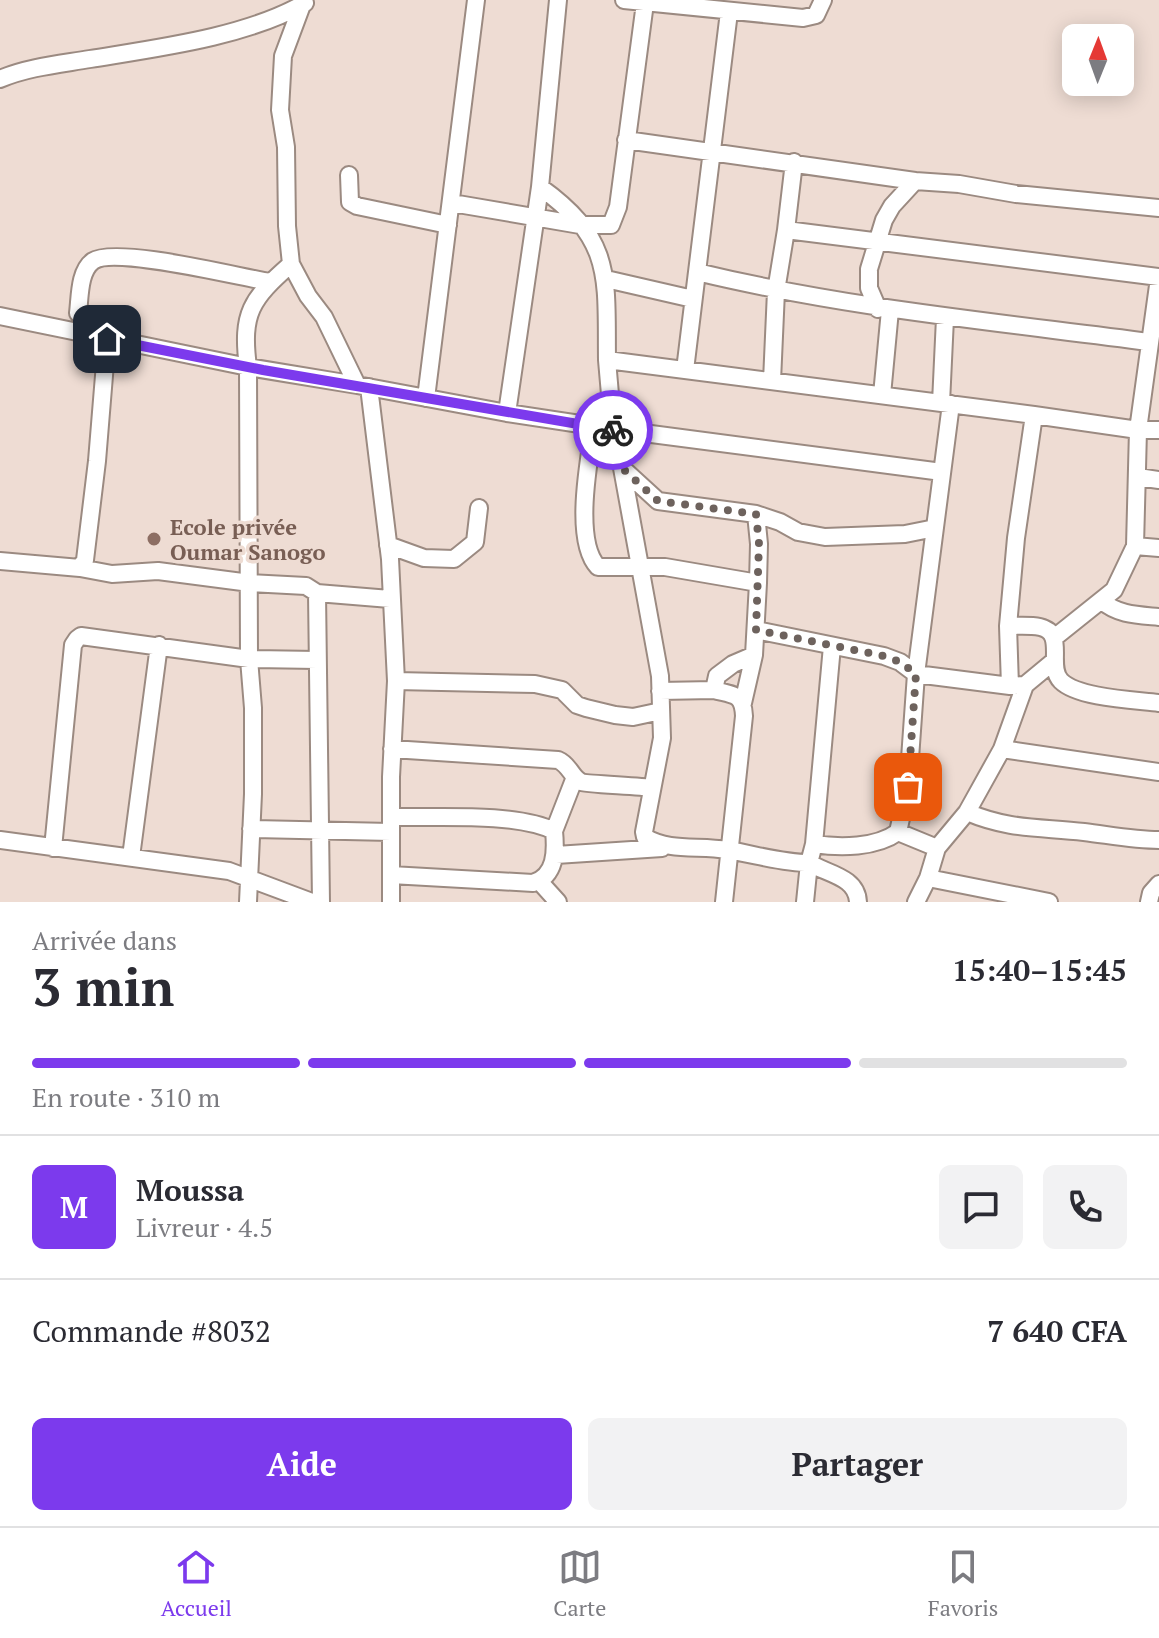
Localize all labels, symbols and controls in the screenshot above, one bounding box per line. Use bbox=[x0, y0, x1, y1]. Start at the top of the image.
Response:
north arrow bbox=[1062, 24, 1134, 96]
map controls bbox=[1062, 24, 1134, 96]
pin bbox=[73, 305, 141, 373]
icon: home bbox=[85, 317, 129, 361]
courier bbox=[573, 390, 653, 470]
icon: bike bbox=[591, 408, 635, 452]
place label: Ecole privée Oumar Sanogo bbox=[170, 512, 326, 566]
marker: Ecole privée Oumar Sanogo bbox=[145, 530, 163, 548]
pin bbox=[874, 753, 942, 821]
icon: bag bbox=[886, 765, 930, 809]
text: Arrivée dans bbox=[32, 923, 177, 957]
text: 15:40–15:45 bbox=[952, 950, 1127, 990]
text: 3 min bbox=[32, 952, 174, 1021]
text: En route · 310 m bbox=[32, 1080, 220, 1114]
button: chat bbox=[939, 1165, 1023, 1249]
button: phone bbox=[1043, 1165, 1127, 1249]
text: Moussa bbox=[136, 1170, 244, 1210]
text: M bbox=[60, 1187, 88, 1227]
text: Livreur · 4.5 bbox=[136, 1210, 273, 1244]
text: Commande #8032 bbox=[32, 1311, 271, 1351]
text: 7 640 CFA bbox=[987, 1311, 1127, 1351]
button: Aide bbox=[32, 1418, 572, 1510]
button: Partager bbox=[588, 1418, 1127, 1510]
tab: Accueil bbox=[161, 1545, 232, 1622]
tab: Carte bbox=[553, 1545, 606, 1622]
tab: Favoris bbox=[928, 1545, 998, 1622]

